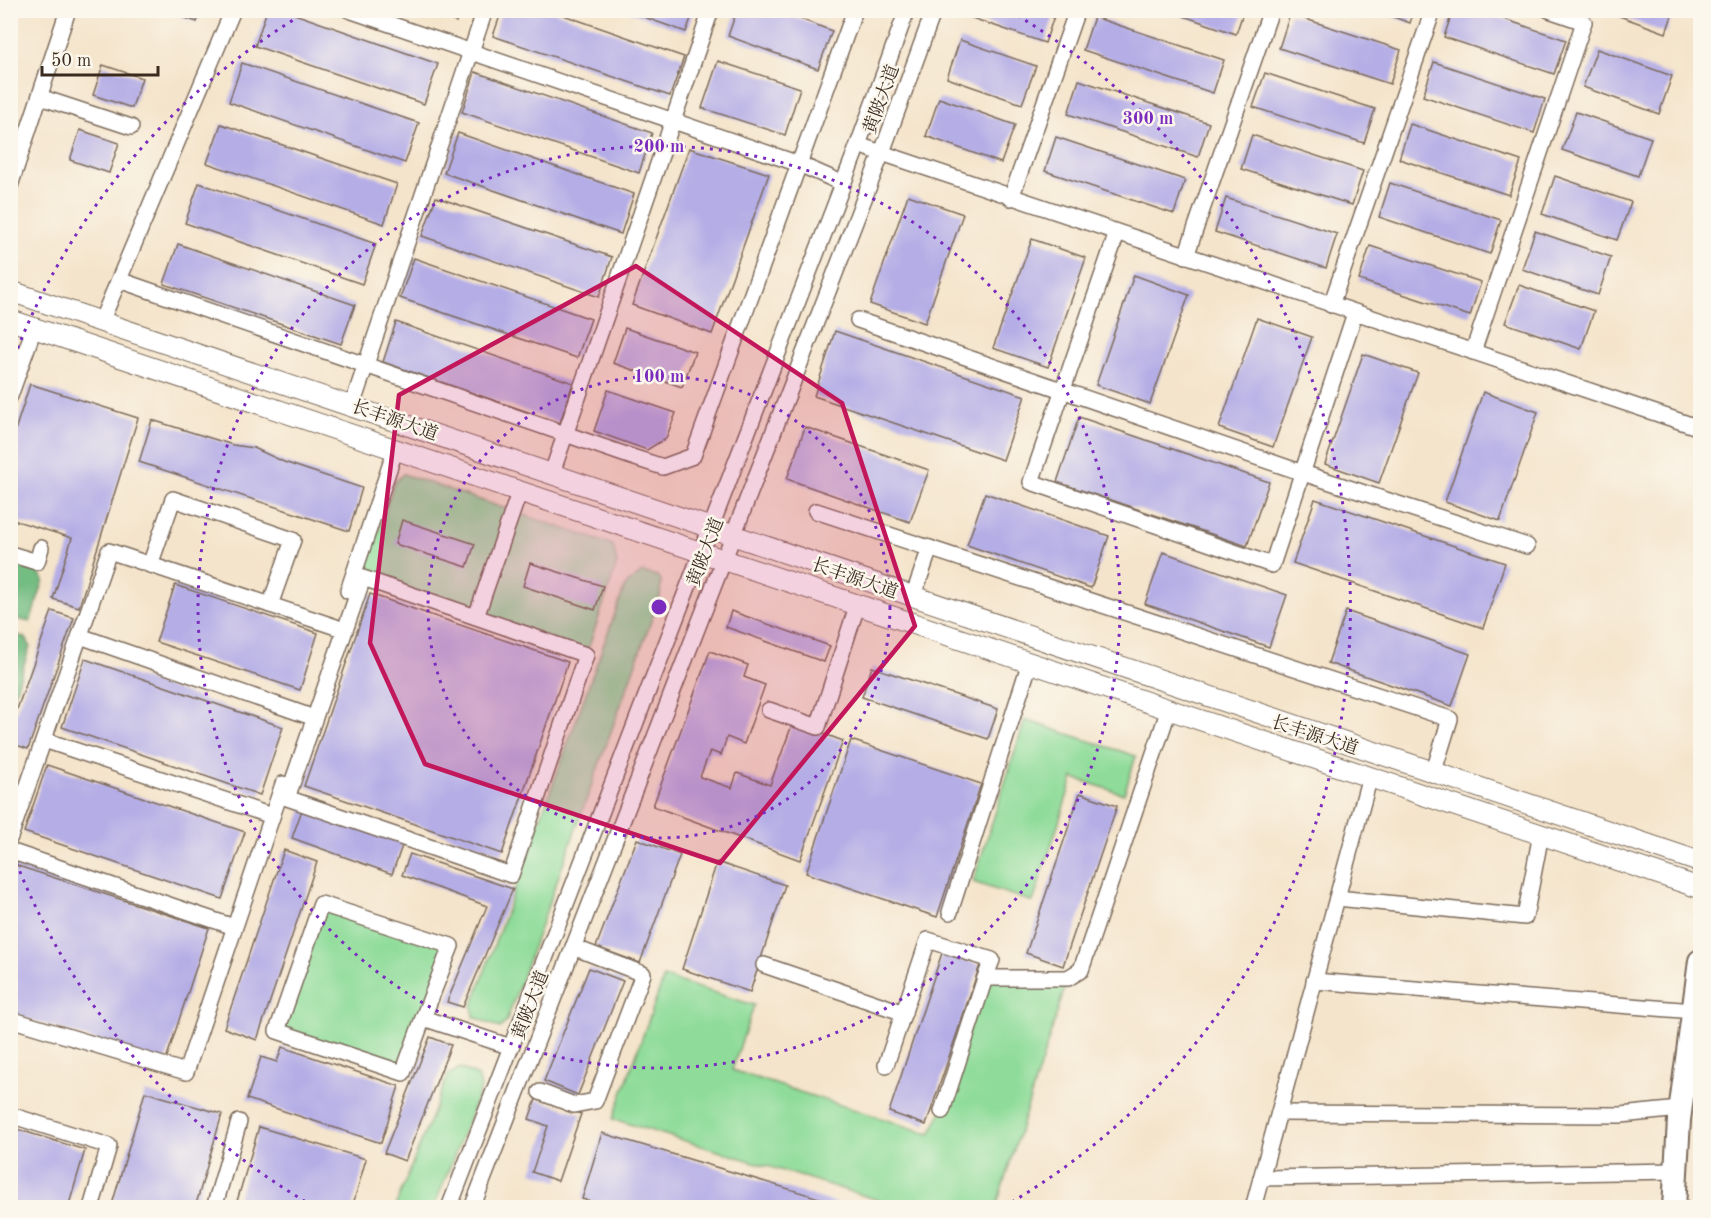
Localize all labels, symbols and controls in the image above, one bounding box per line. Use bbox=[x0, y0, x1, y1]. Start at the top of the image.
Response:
scale bar bbox=[42, 39, 158, 77]
text: 50 m bbox=[51, 52, 91, 70]
street label: 黄陂大道 bbox=[859, 62, 903, 136]
text: 300 m bbox=[1123, 110, 1173, 128]
text: 200 m bbox=[634, 138, 684, 156]
text: 100 m bbox=[634, 368, 684, 386]
street label: 长丰源大道 bbox=[349, 396, 441, 444]
street label: 黄陂大道 bbox=[683, 515, 727, 589]
street label: 长丰源大道 bbox=[809, 554, 901, 602]
centre of rings bbox=[649, 597, 669, 617]
street label: 长丰源大道 bbox=[1269, 712, 1361, 758]
street label: 黄陂大道 bbox=[508, 968, 552, 1042]

